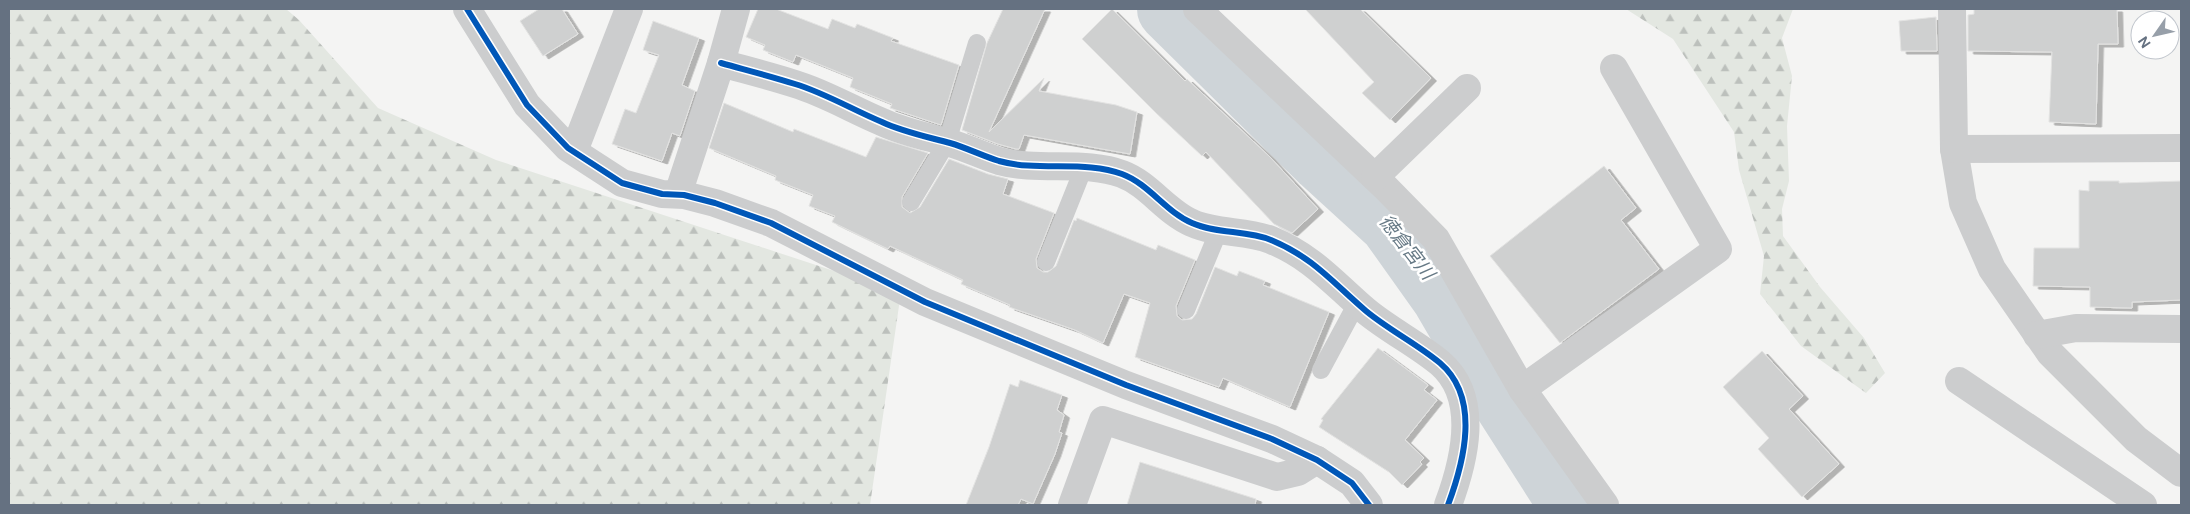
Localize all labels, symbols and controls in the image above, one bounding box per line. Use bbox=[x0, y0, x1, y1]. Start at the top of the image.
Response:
north arrow bbox=[2130, 10, 2180, 60]
text: N bbox=[2134, 33, 2155, 52]
water label: 徳倉宮川 bbox=[1374, 209, 1441, 286]

